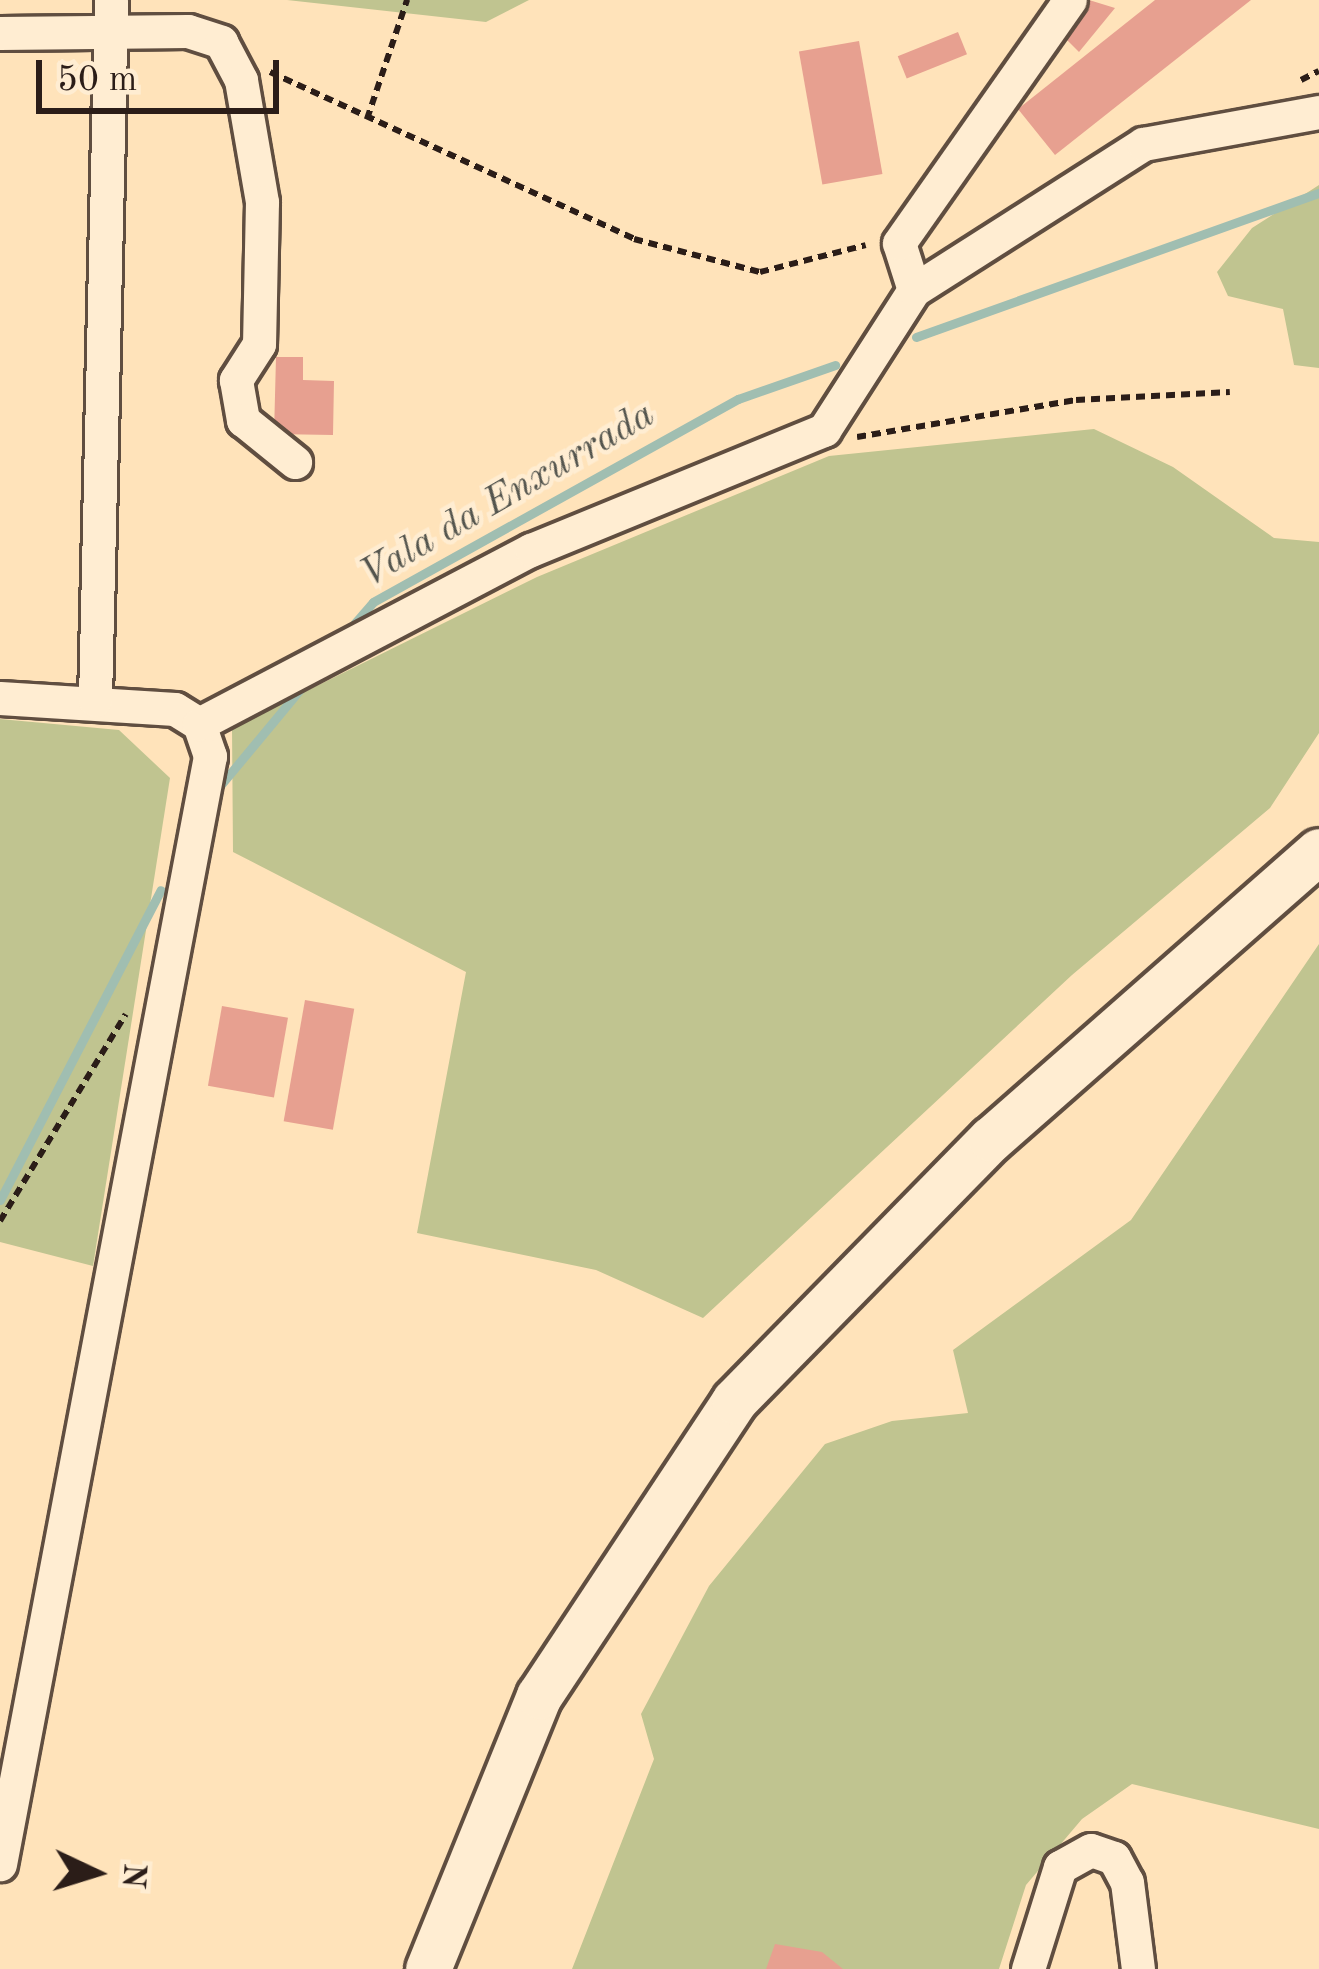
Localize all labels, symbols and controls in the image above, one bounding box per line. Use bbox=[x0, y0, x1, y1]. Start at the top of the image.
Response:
scale bar bbox=[42, 36, 285, 110]
text: 50 m bbox=[57, 63, 137, 99]
water label: Vala da Enxurrada bbox=[352, 393, 664, 599]
north arrow bbox=[36, 1813, 156, 1933]
text: N bbox=[115, 1862, 150, 1889]

